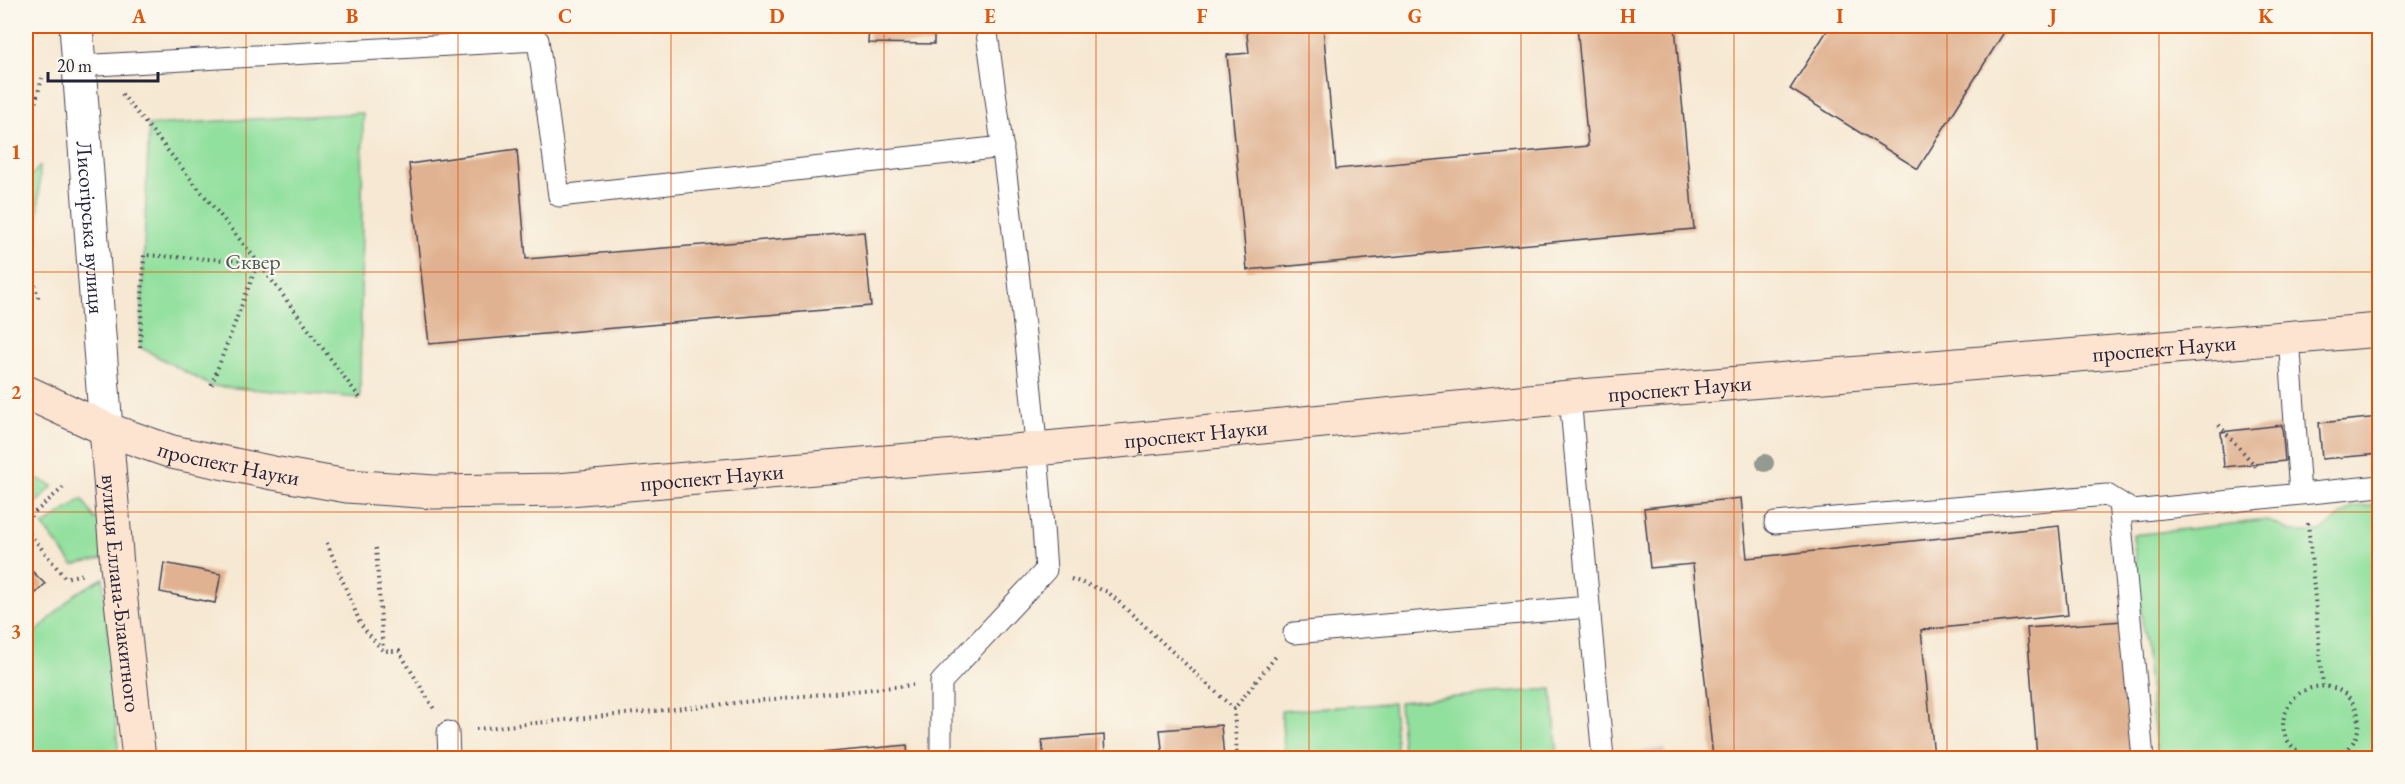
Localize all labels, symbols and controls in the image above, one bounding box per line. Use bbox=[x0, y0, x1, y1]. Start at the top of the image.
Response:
text: A bbox=[131, 3, 147, 29]
text: B bbox=[346, 3, 358, 29]
text: C bbox=[558, 3, 572, 29]
text: D bbox=[769, 3, 785, 29]
text: E bbox=[984, 3, 996, 29]
text: F bbox=[1197, 3, 1208, 29]
text: G bbox=[1408, 3, 1422, 29]
text: H bbox=[1620, 3, 1636, 29]
text: I bbox=[1836, 3, 1844, 29]
text: J bbox=[2047, 3, 2057, 29]
text: K bbox=[2258, 3, 2274, 29]
scale bar bbox=[48, 45, 158, 83]
text: 20 m bbox=[57, 54, 92, 77]
text: 1 bbox=[11, 139, 21, 165]
street label: Лисогірська вулиця bbox=[70, 140, 112, 315]
park label: Сквер bbox=[225, 247, 281, 276]
street label: проспект Науки bbox=[2091, 327, 2237, 368]
street label: проспект Науки bbox=[1607, 368, 1753, 408]
text: 2 bbox=[11, 379, 22, 405]
street label: проспект Науки bbox=[1123, 412, 1269, 455]
street label: проспект Науки bbox=[154, 434, 302, 492]
street label: проспект Науки bbox=[639, 456, 785, 497]
street label: вулиця Еллана-Блакитного bbox=[95, 473, 148, 714]
text: 3 bbox=[11, 618, 21, 644]

